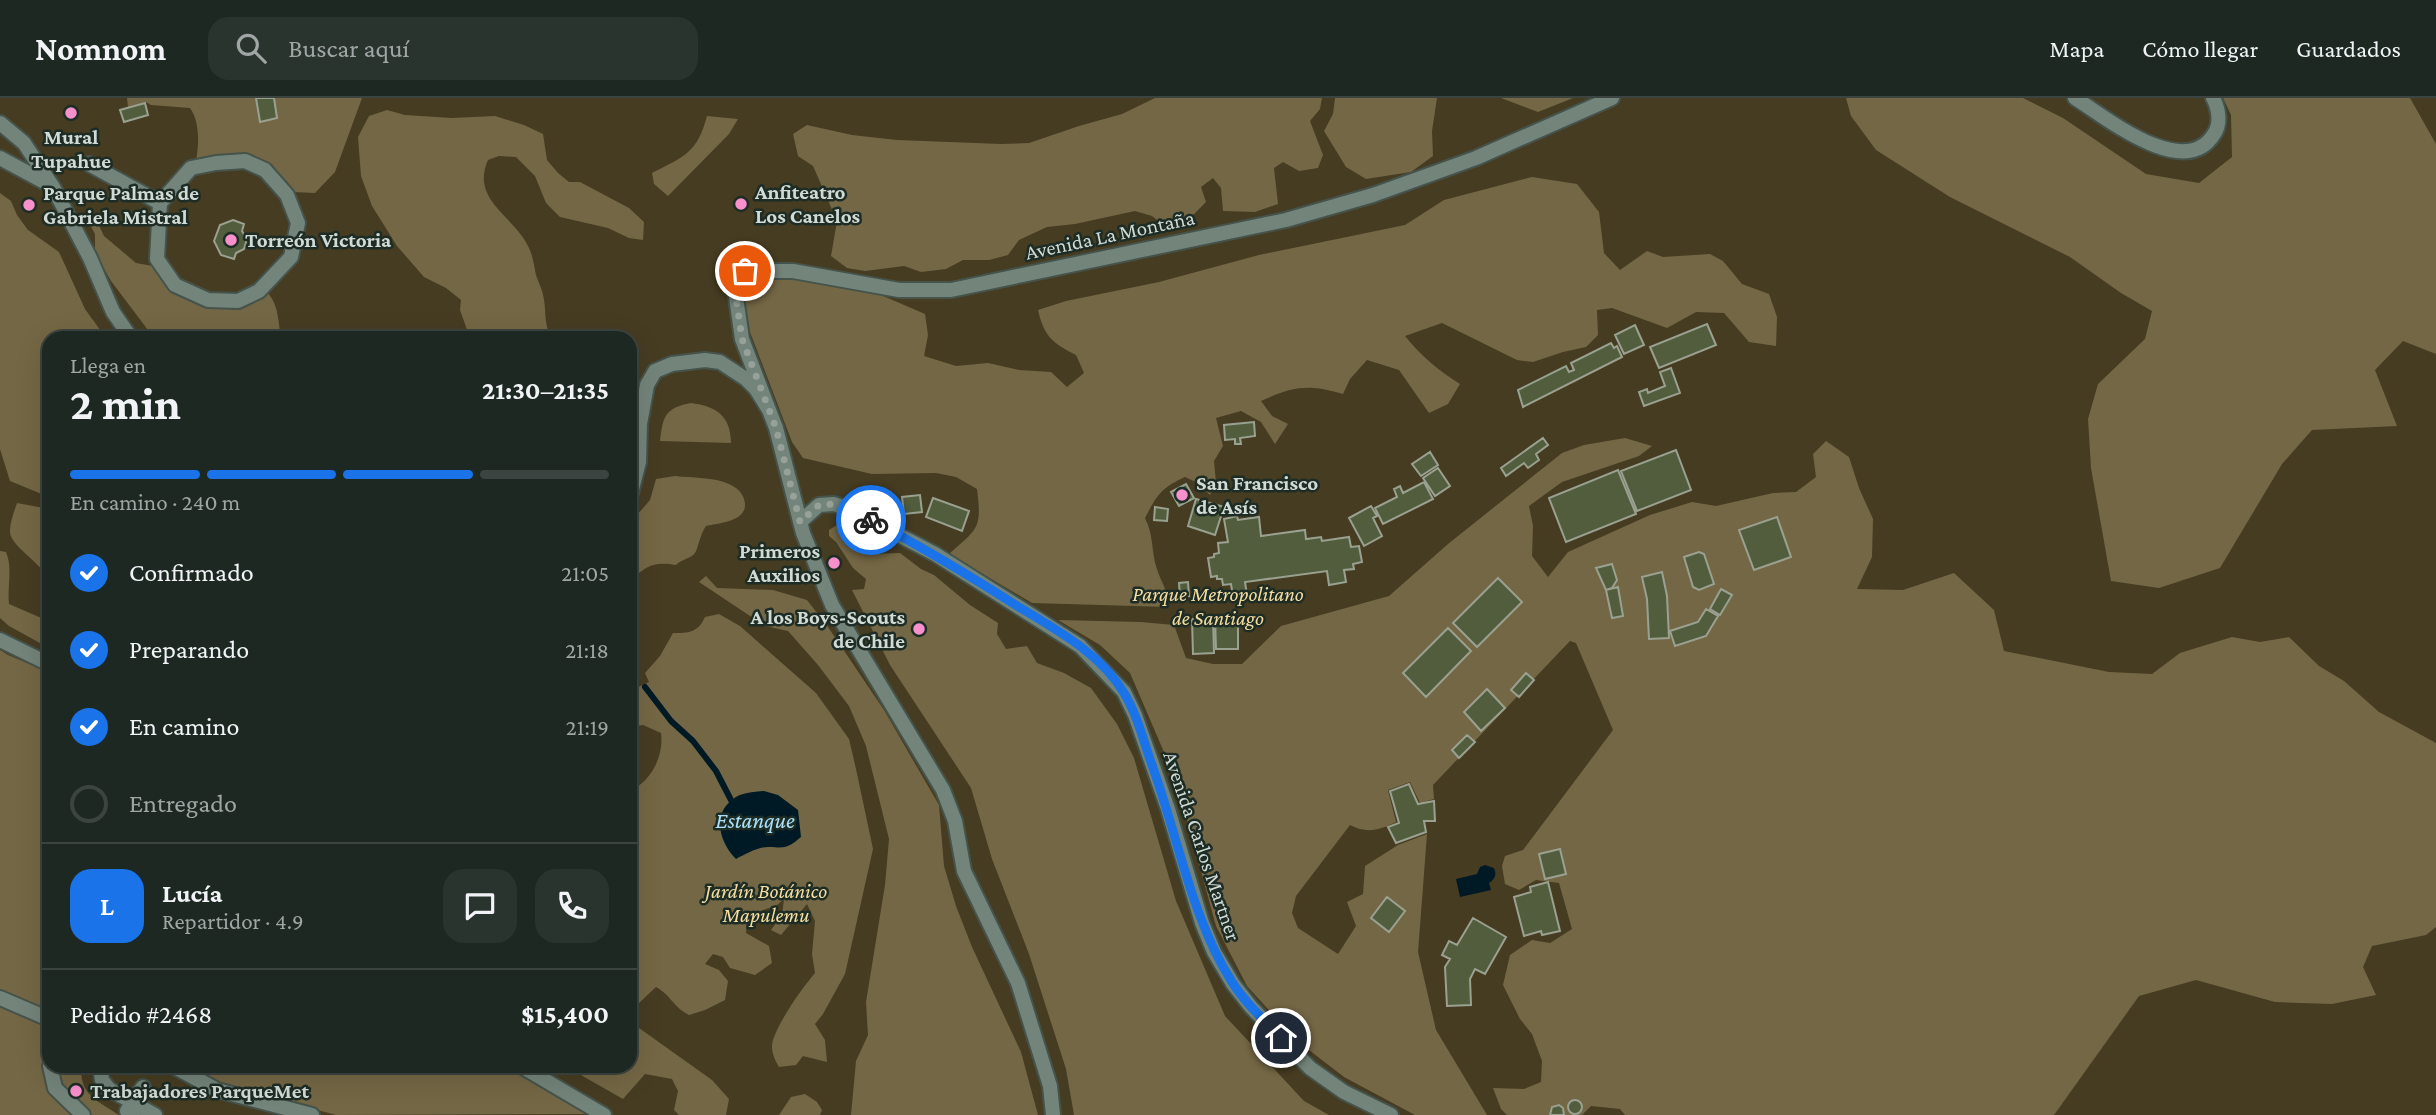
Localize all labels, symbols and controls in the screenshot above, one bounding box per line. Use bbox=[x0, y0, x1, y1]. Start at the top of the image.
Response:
search box bbox=[208, 17, 698, 80]
icon: search bbox=[232, 29, 270, 67]
text: Nomnom bbox=[35, 30, 166, 67]
text: Buscar aquí bbox=[288, 34, 409, 63]
text: Mapa bbox=[2050, 35, 2104, 62]
text: Cómo llegar bbox=[2142, 35, 2258, 62]
text: Guardados bbox=[2296, 35, 2401, 62]
marker: Mural Tupahue bbox=[63, 105, 79, 121]
place label: Mural Tupahue bbox=[31, 125, 111, 173]
place label: Anfiteatro Los Canelos bbox=[754, 180, 861, 228]
place label: Parque Palmas de Gabriela Mistral bbox=[43, 181, 199, 229]
marker: Anfiteatro Los Canelos bbox=[733, 196, 749, 212]
marker: Parque Palmas de Gabriela Mistral bbox=[21, 197, 37, 213]
street label: Avenida La Montaña bbox=[1023, 205, 1197, 265]
place label: Torreón Victoria bbox=[245, 228, 392, 252]
marker: Torreón Victoria bbox=[223, 232, 239, 248]
pin bbox=[715, 241, 775, 301]
icon: bag bbox=[726, 252, 764, 290]
text: Llega en bbox=[70, 352, 146, 378]
text: 21:30–21:35 bbox=[482, 376, 609, 405]
text: 2 min bbox=[70, 378, 181, 429]
place label: San Francisco de Asís bbox=[1196, 471, 1318, 519]
courier bbox=[836, 485, 906, 555]
marker: San Francisco de Asís bbox=[1174, 487, 1190, 503]
text: En camino · 240 m bbox=[70, 489, 240, 515]
icon: bike bbox=[852, 501, 890, 539]
place label: Primeros Auxilios bbox=[739, 539, 820, 587]
icon: check bbox=[70, 554, 108, 592]
marker: Primeros Auxilios bbox=[826, 555, 842, 571]
text: Confirmado bbox=[129, 558, 254, 587]
text: 21:05 bbox=[561, 560, 609, 586]
park label: Parque Metropolitano de Santiago bbox=[1132, 582, 1304, 630]
place label: A los Boys-Scouts de Chile bbox=[749, 605, 905, 653]
marker: A los Boys-Scouts de Chile bbox=[911, 621, 927, 637]
icon: check bbox=[70, 631, 108, 669]
text: Preparando bbox=[129, 635, 249, 664]
text: 21:18 bbox=[565, 637, 609, 663]
icon: check bbox=[70, 708, 108, 746]
text: En camino bbox=[129, 712, 239, 741]
text: 21:19 bbox=[566, 714, 609, 740]
street label: Avenida Carlos Martner bbox=[1158, 748, 1246, 944]
text: Entregado bbox=[129, 789, 237, 818]
water label: Estanque bbox=[715, 807, 795, 833]
button: chat bbox=[443, 869, 517, 943]
button: phone bbox=[535, 869, 609, 943]
text: Lucía bbox=[162, 879, 222, 908]
park label: Jardín Botánico Mapulemu bbox=[701, 879, 827, 927]
text: L bbox=[100, 892, 114, 921]
text: Repartidor · 4.9 bbox=[162, 908, 304, 934]
text: Pedido #2468 bbox=[70, 1000, 212, 1029]
text: $15,400 bbox=[521, 1000, 609, 1029]
pin bbox=[1251, 1008, 1311, 1068]
icon: home bbox=[1262, 1019, 1300, 1057]
place label: Trabajadores ParqueMet bbox=[90, 1079, 309, 1103]
marker: Trabajadores ParqueMet bbox=[68, 1083, 84, 1099]

